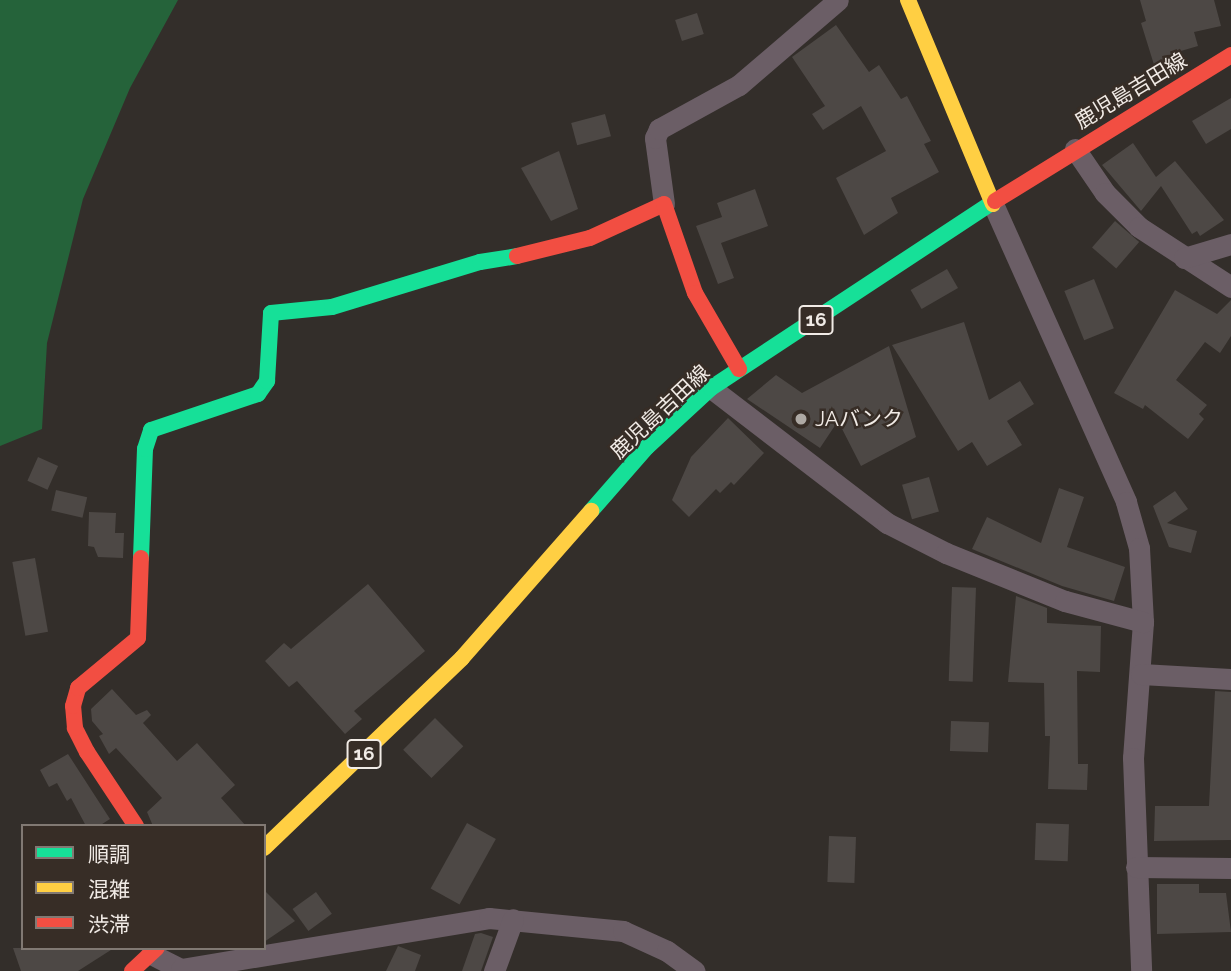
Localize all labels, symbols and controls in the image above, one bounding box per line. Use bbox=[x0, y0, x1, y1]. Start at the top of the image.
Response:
street label: 鹿児島吉田線 bbox=[1071, 48, 1191, 134]
road number: 16 bbox=[798, 304, 834, 336]
street label: 鹿児島吉田線 bbox=[605, 360, 715, 464]
place label: JAバンク bbox=[815, 406, 902, 432]
marker: JAバンク bbox=[793, 411, 809, 427]
road number: 16 bbox=[346, 738, 382, 769]
legend bbox=[21, 824, 266, 950]
text: 順調 bbox=[88, 842, 130, 867]
text: 混雑 bbox=[88, 877, 130, 902]
text: 渋滞 bbox=[88, 912, 130, 937]

